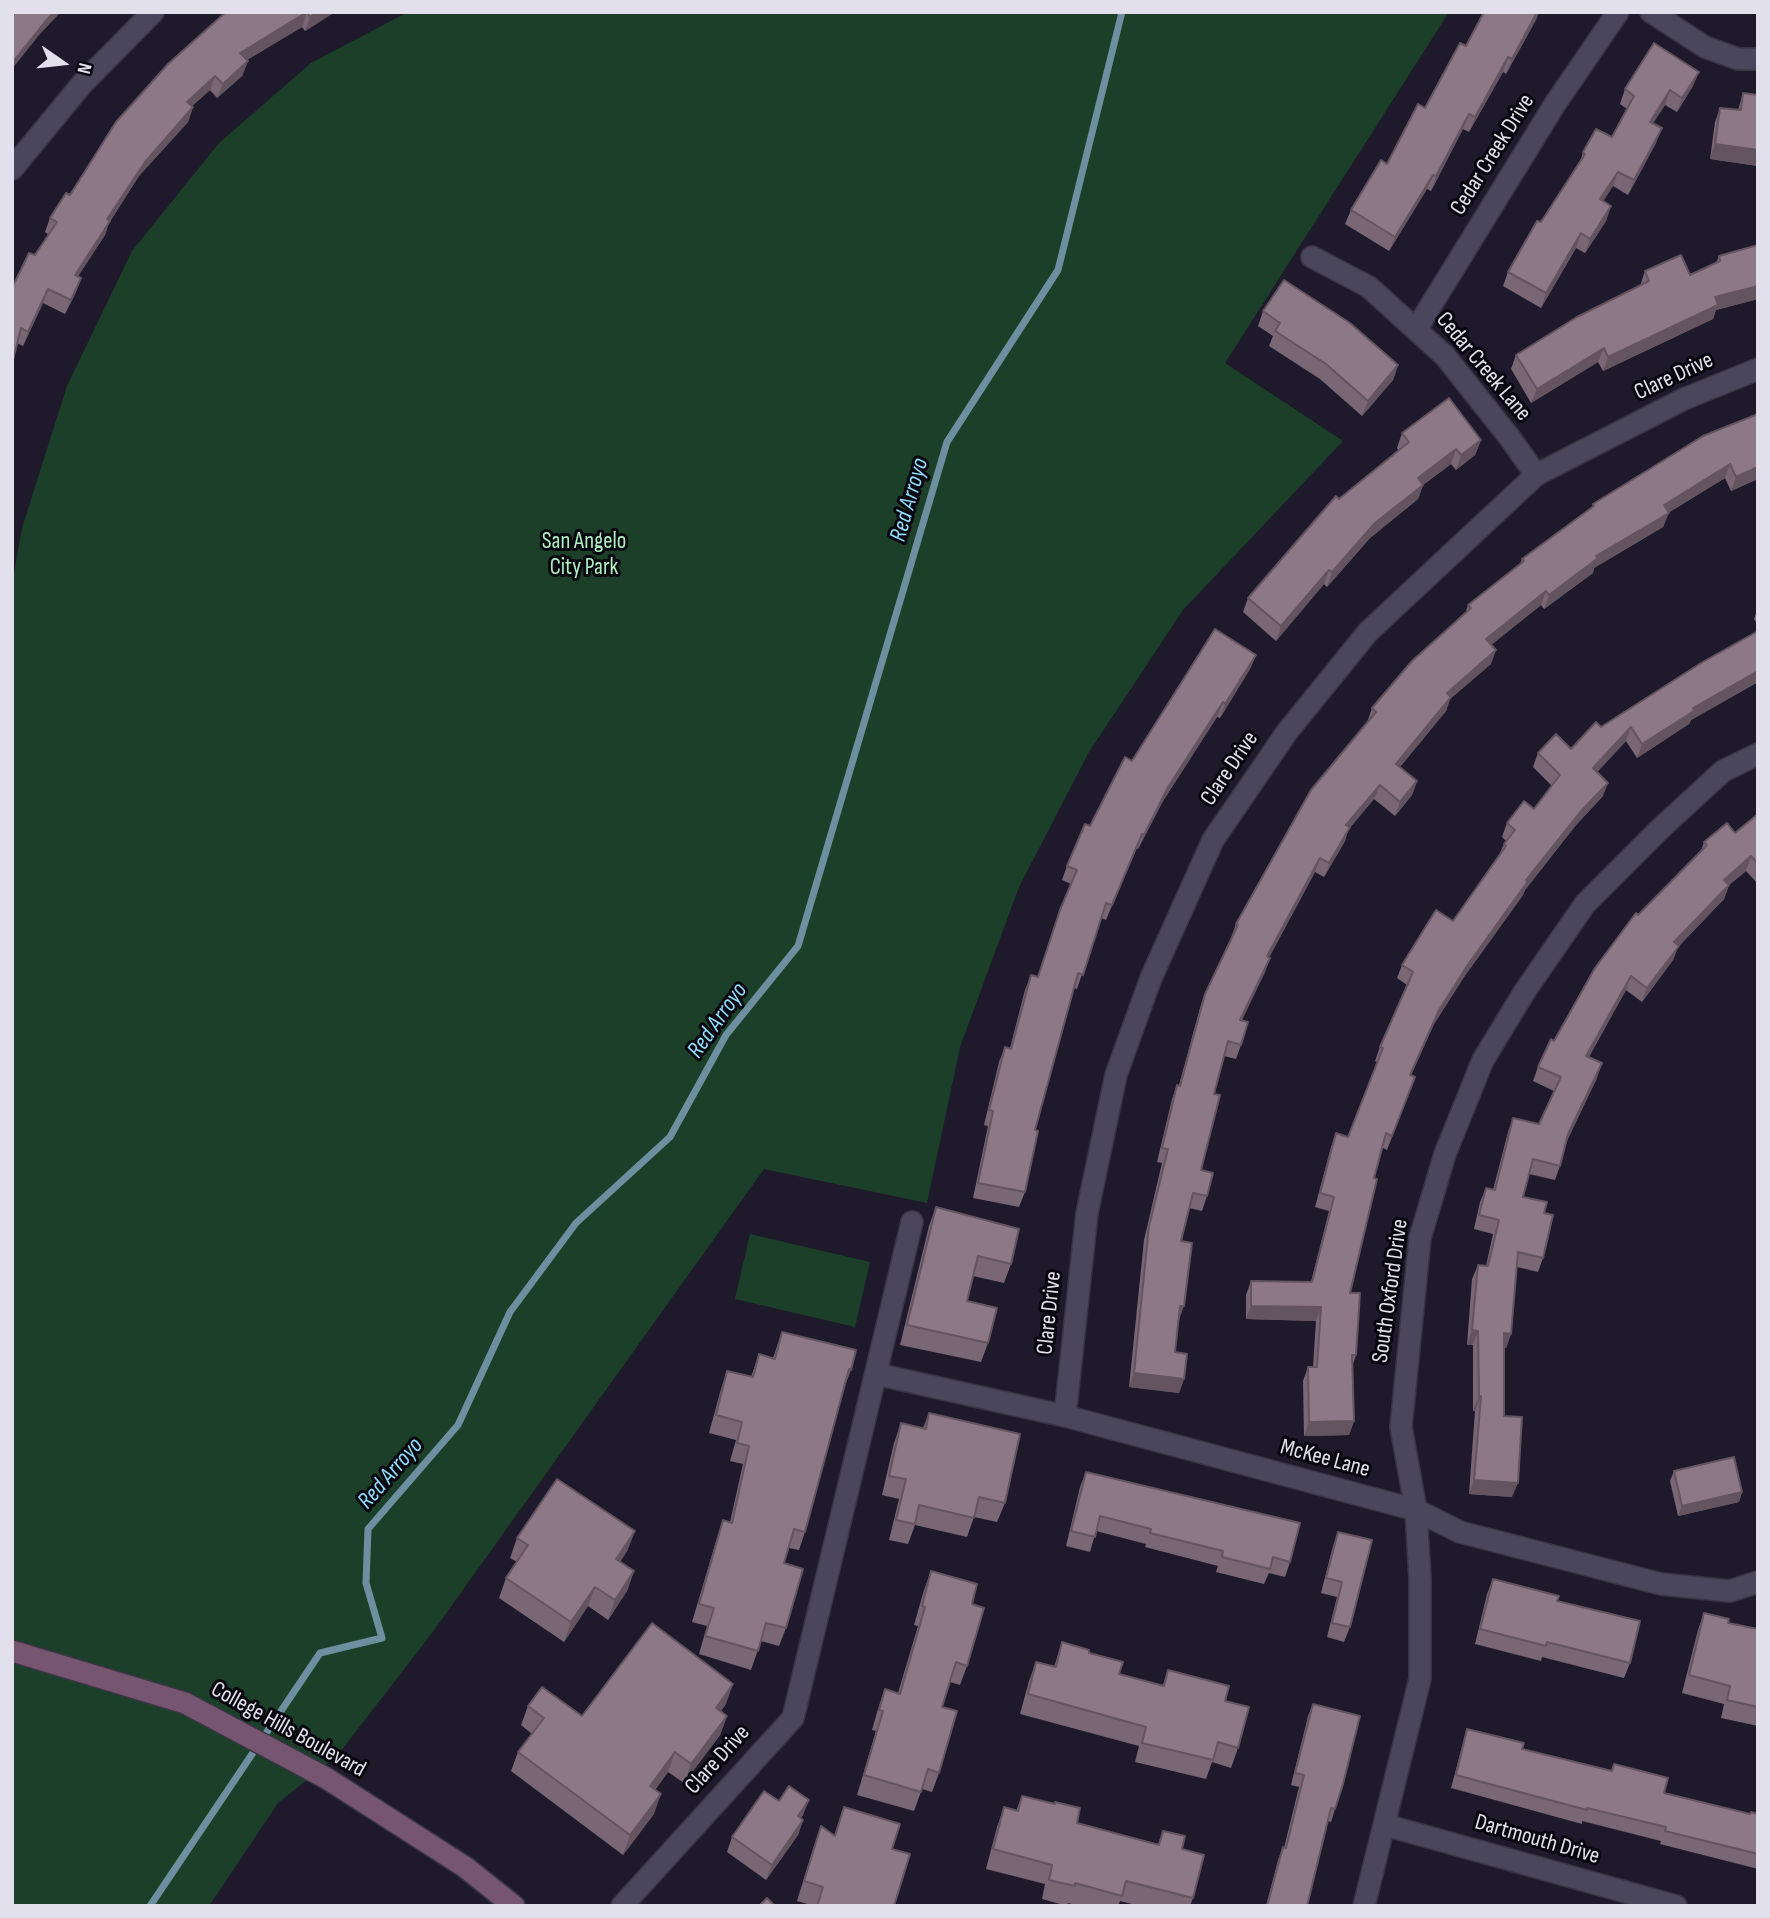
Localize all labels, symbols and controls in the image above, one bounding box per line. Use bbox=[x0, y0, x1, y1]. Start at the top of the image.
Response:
north arrow bbox=[28, 28, 98, 98]
text: N bbox=[71, 60, 96, 76]
street label: Cedar Creek Drive bbox=[1445, 89, 1541, 221]
street label: Cedar Creek Lane bbox=[1429, 307, 1537, 427]
street label: Clare Drive bbox=[1630, 347, 1718, 407]
water label: Red Arroyo bbox=[884, 455, 936, 545]
park label: San Angelo City Park bbox=[542, 528, 626, 582]
street label: Clare Drive bbox=[1195, 727, 1265, 811]
water label: Red Arroyo bbox=[682, 978, 754, 1064]
street label: South Oxford Drive bbox=[1367, 1217, 1415, 1365]
street label: Clare Drive bbox=[1032, 1270, 1068, 1356]
water label: Red Arroyo bbox=[352, 1432, 430, 1516]
street label: McKee Lane bbox=[1277, 1434, 1373, 1484]
street label: College Hills Boulevard bbox=[206, 1676, 370, 1784]
street label: Clare Drive bbox=[680, 1720, 756, 1800]
street label: Dartmouth Drive bbox=[1471, 1809, 1603, 1871]

